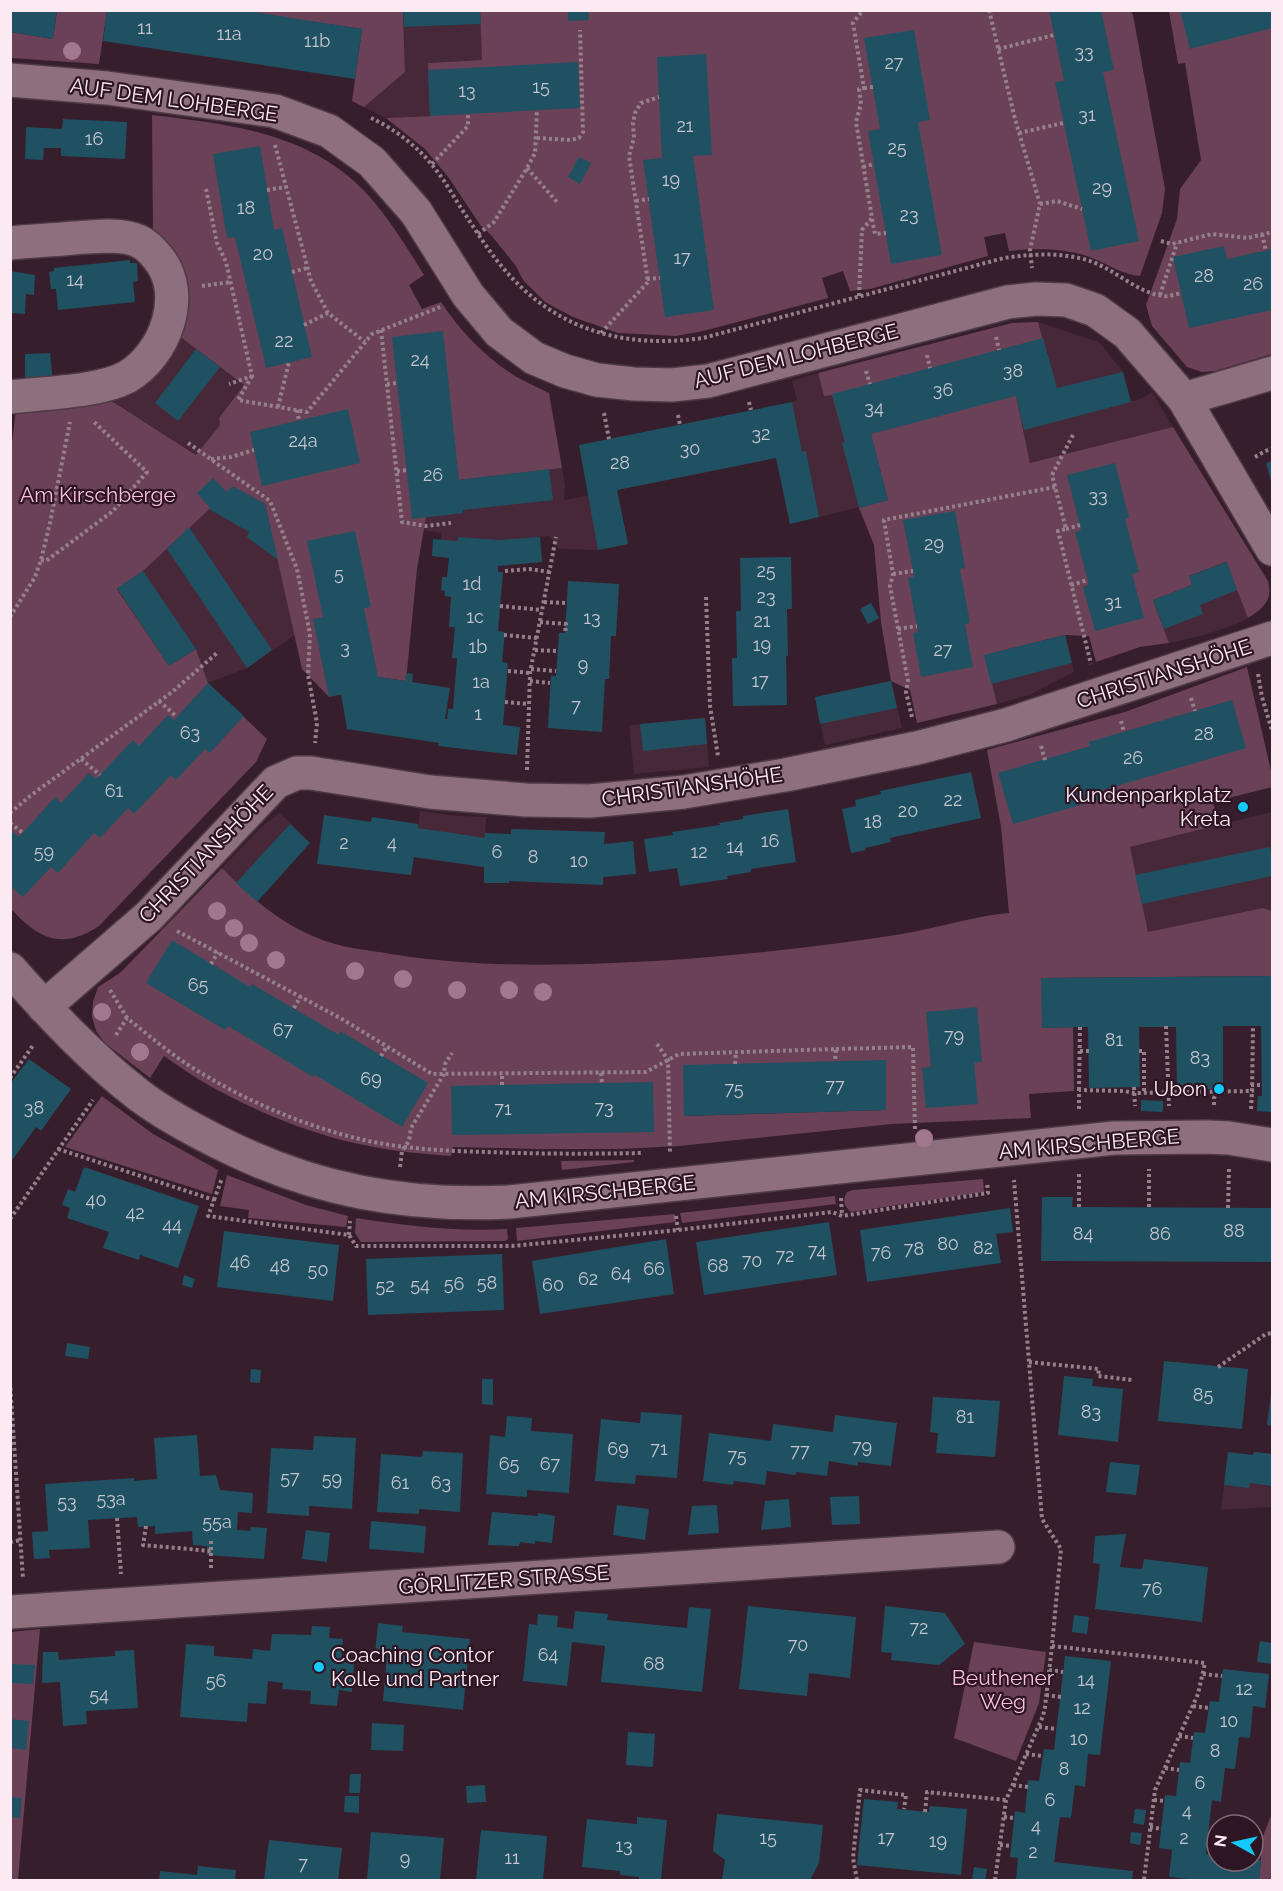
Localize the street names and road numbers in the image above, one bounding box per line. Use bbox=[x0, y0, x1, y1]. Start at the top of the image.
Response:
street label: AUF DEM LOHBERGE bbox=[69, 73, 280, 126]
street label: AUF DEM LOHBERGE bbox=[691, 318, 901, 393]
street label: CHRISTIANSHÖHE bbox=[1073, 633, 1254, 714]
street label: CHRISTIANSHÖHE bbox=[600, 761, 784, 812]
street label: CHRISTIANSHÖHE bbox=[133, 779, 278, 928]
street label: AM KIRSCHBERGE bbox=[998, 1123, 1180, 1164]
street label: AM KIRSCHBERGE bbox=[513, 1170, 696, 1213]
street label: GÖRLITZER STRASSE bbox=[398, 1560, 610, 1599]

